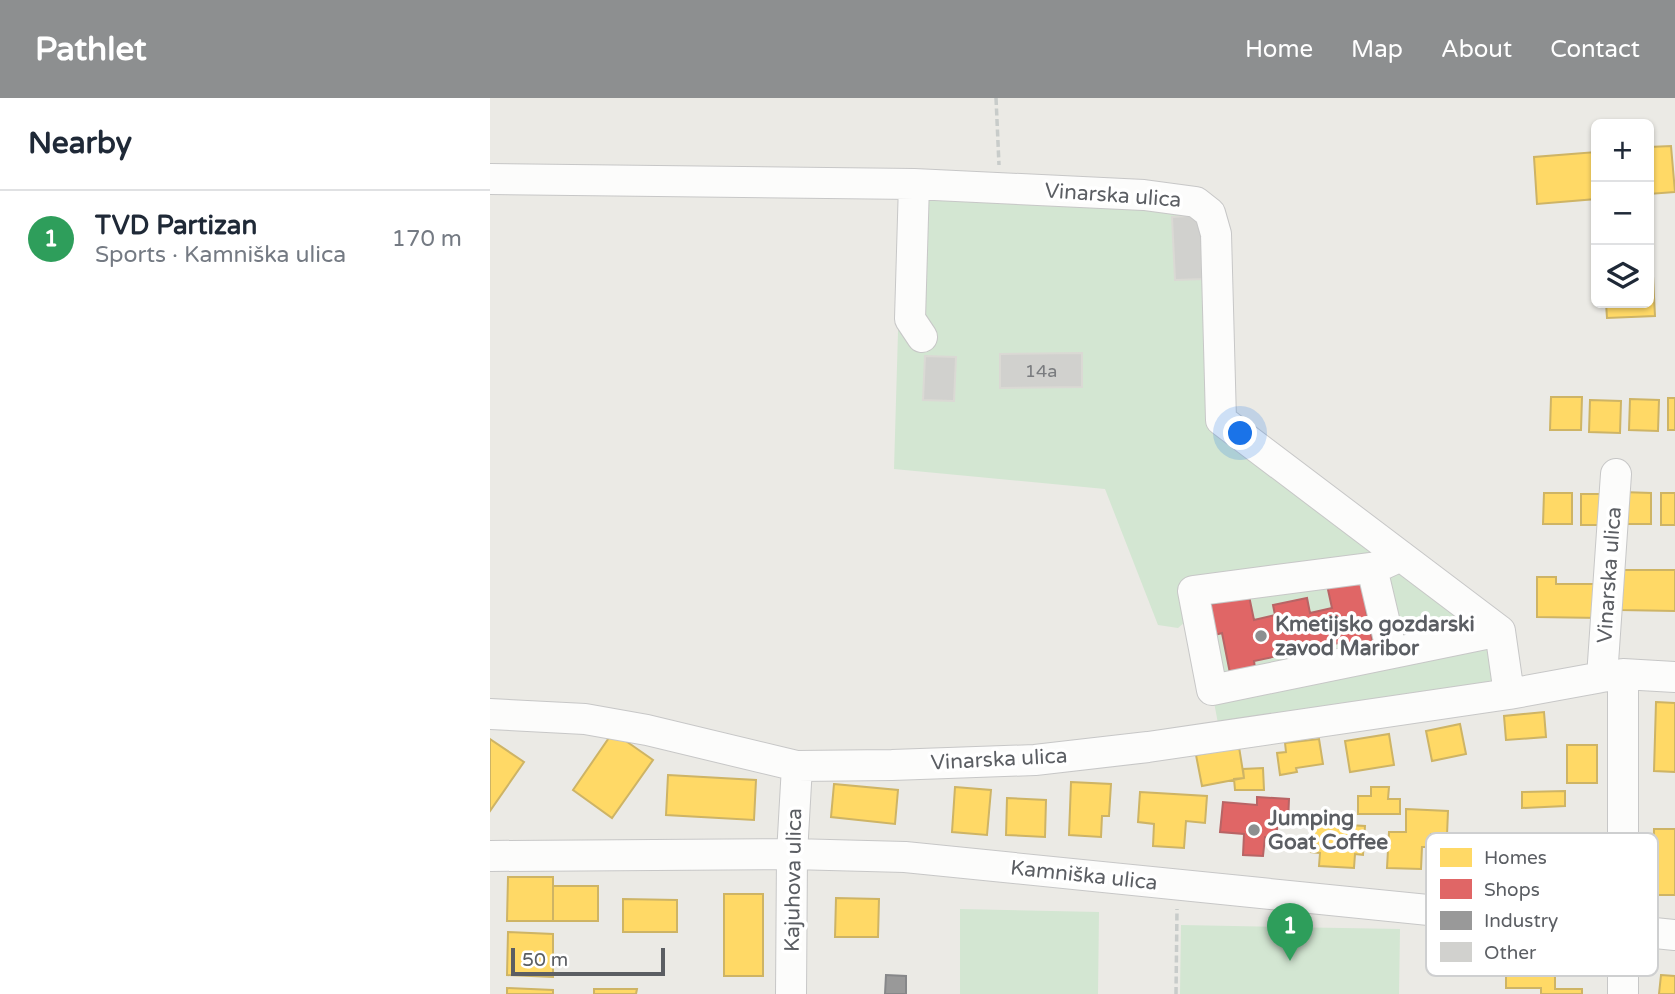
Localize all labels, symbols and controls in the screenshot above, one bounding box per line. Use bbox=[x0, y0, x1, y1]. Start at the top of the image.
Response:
text: Pathlet bbox=[35, 30, 147, 69]
text: Home bbox=[1245, 35, 1313, 64]
text: Map bbox=[1351, 35, 1403, 64]
text: About bbox=[1441, 35, 1512, 64]
text: Contact bbox=[1550, 35, 1640, 64]
map controls bbox=[1591, 119, 1654, 308]
button: + bbox=[1591, 119, 1654, 182]
text: Nearby bbox=[28, 125, 132, 162]
street label: Vinarska ulica bbox=[1044, 178, 1182, 213]
button: − bbox=[1591, 182, 1654, 245]
text: TVD Partizan bbox=[95, 210, 257, 241]
text: 1 bbox=[44, 225, 58, 253]
text: 170 m bbox=[392, 225, 462, 253]
text: Sports · Kamniška ulica bbox=[95, 241, 346, 269]
button: layers bbox=[1591, 245, 1654, 308]
house number: 14a bbox=[1025, 360, 1057, 382]
your location bbox=[1223, 416, 1257, 450]
street label: Vinarska ulica bbox=[1592, 506, 1627, 644]
place label: Kmetijsko gozdarski zavod Maribor bbox=[1275, 612, 1475, 661]
marker: Kmetijsko gozdarski zavod Maribor bbox=[1253, 628, 1269, 644]
street label: Vinarska ulica bbox=[930, 743, 1068, 776]
place label: Jumping Goat Coffee bbox=[1267, 806, 1388, 855]
street label: Kajuhova ulica bbox=[780, 808, 807, 952]
marker: Jumping Goat Coffee bbox=[1246, 822, 1262, 838]
legend bbox=[1426, 833, 1658, 976]
text: Homes bbox=[1484, 847, 1547, 869]
street label: Kamniška ulica bbox=[1009, 855, 1159, 896]
text: Shops bbox=[1484, 879, 1540, 901]
pin: 1 bbox=[1267, 903, 1313, 961]
text: Industry bbox=[1484, 910, 1558, 932]
text: Other bbox=[1484, 942, 1537, 964]
scale bar bbox=[511, 945, 665, 977]
text: 50 m bbox=[522, 949, 568, 971]

